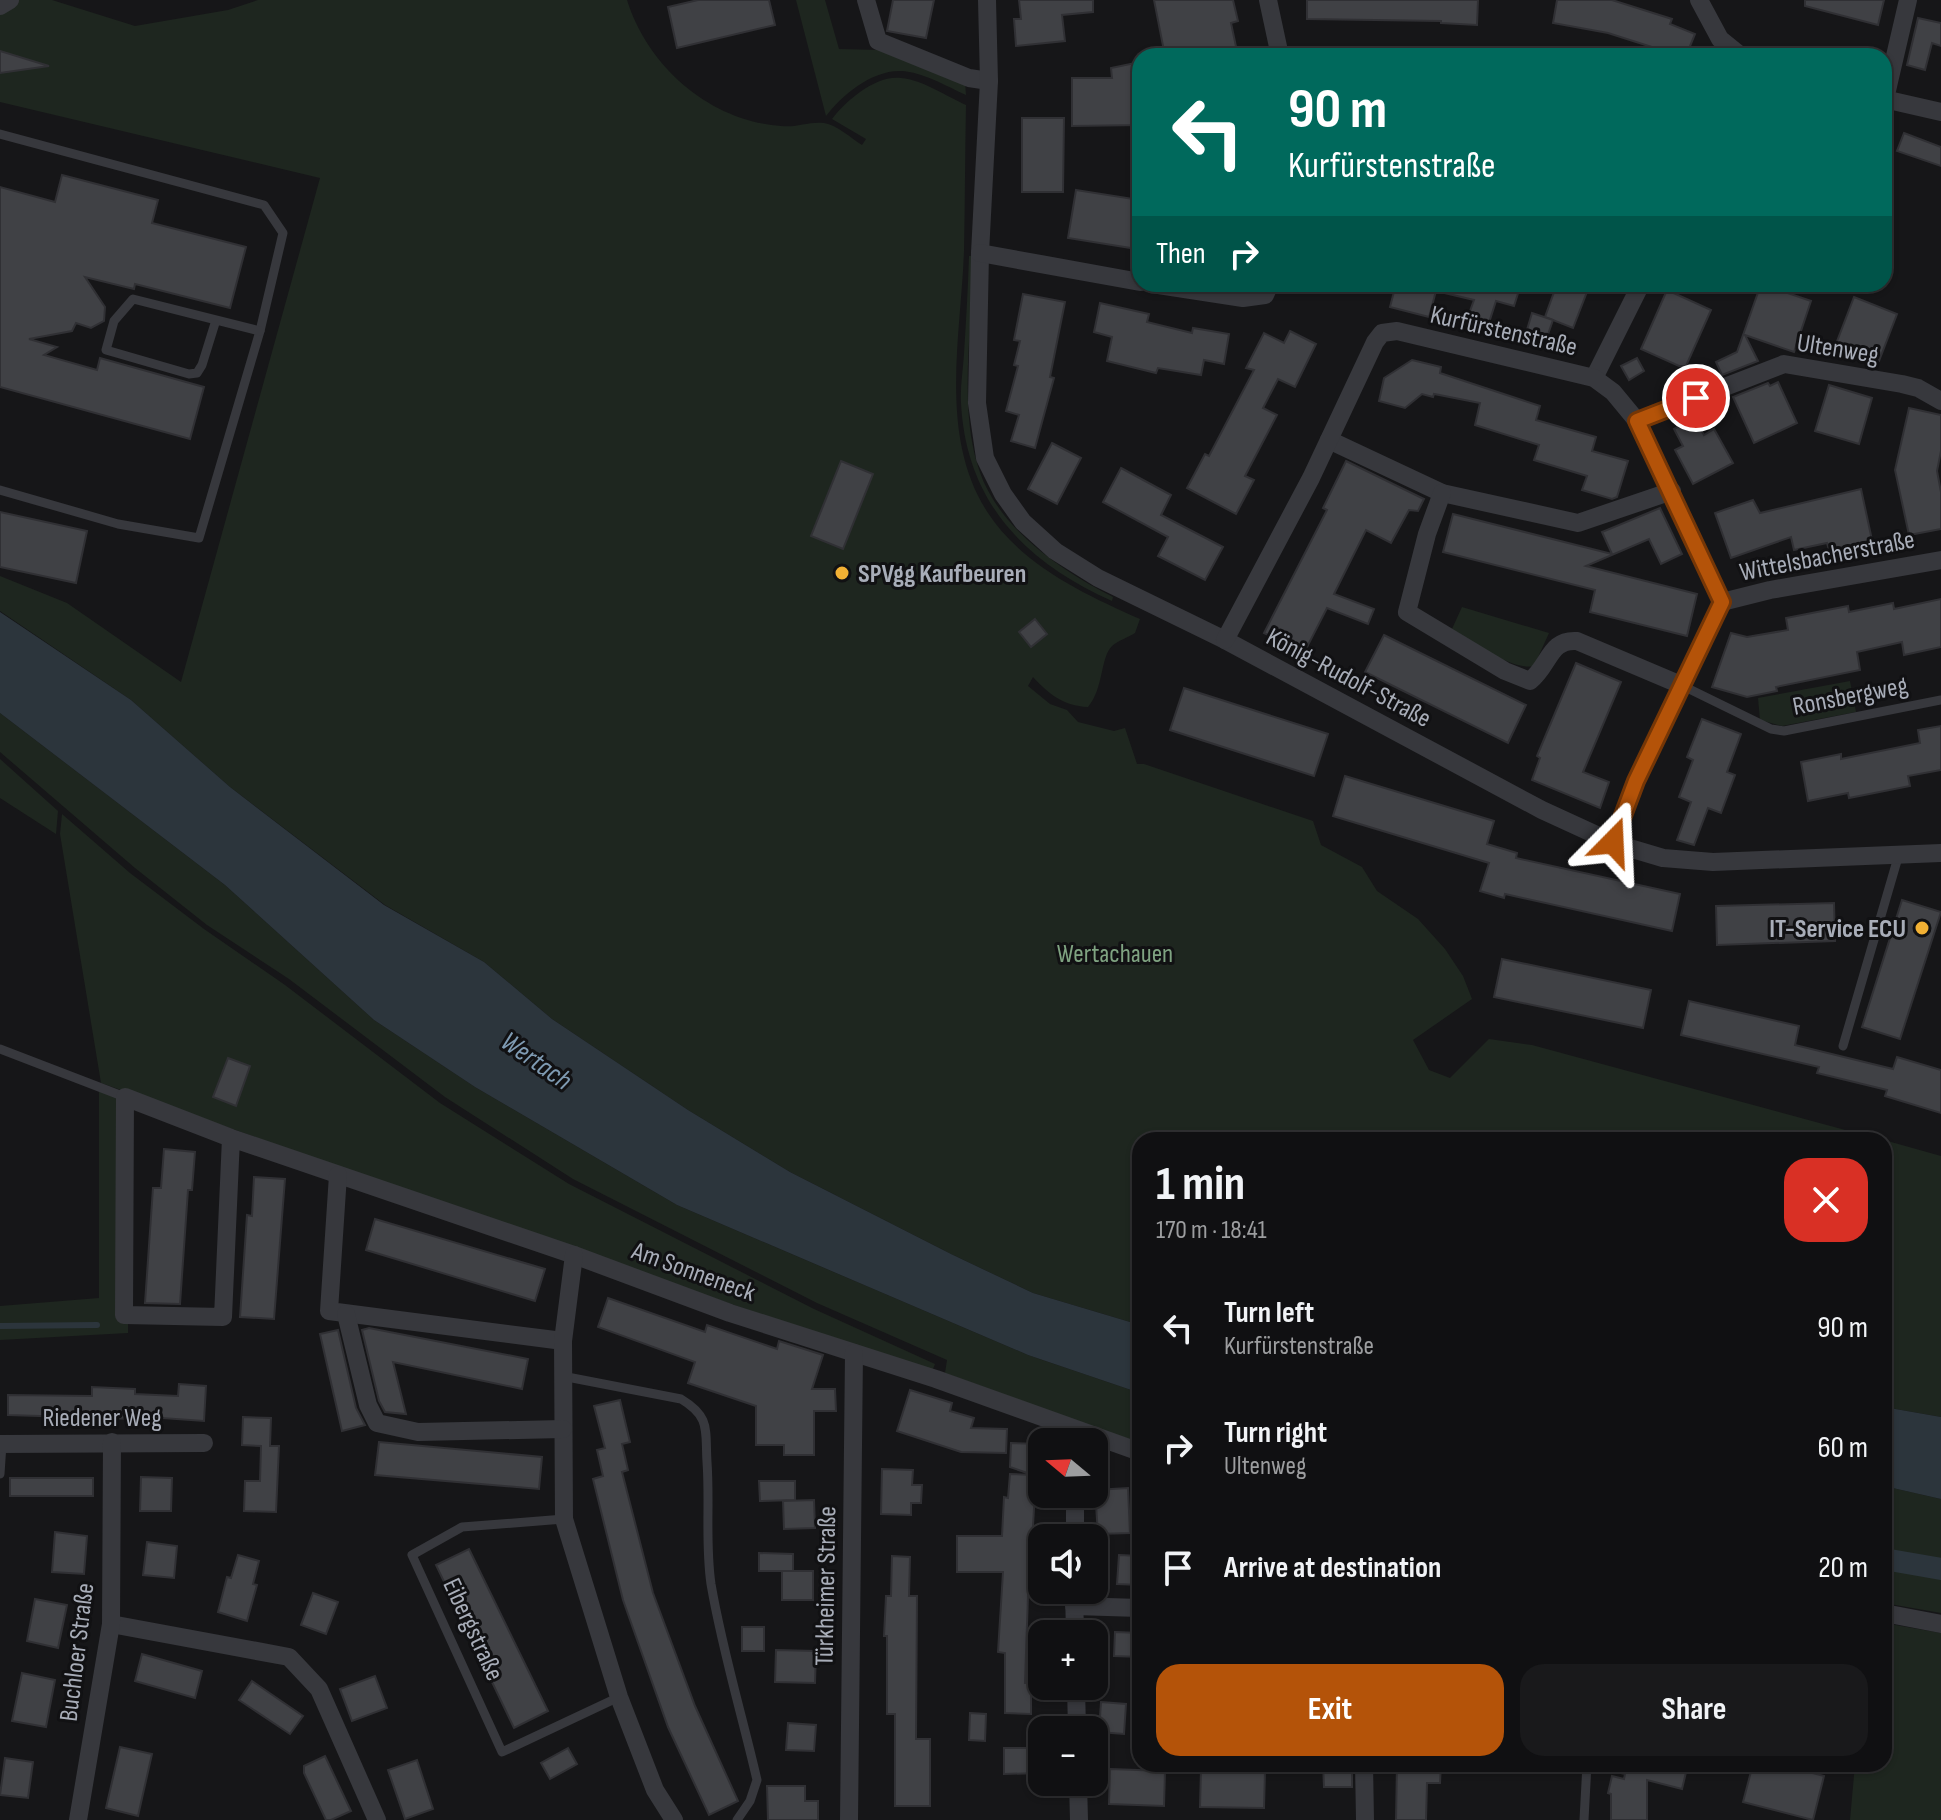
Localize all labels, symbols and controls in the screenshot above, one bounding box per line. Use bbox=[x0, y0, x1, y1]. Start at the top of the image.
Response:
text: 90 m bbox=[1288, 77, 1387, 144]
icon: left bbox=[1156, 80, 1260, 184]
text: Kurfürstenstraße bbox=[1288, 145, 1496, 188]
icon: right bbox=[1222, 232, 1266, 276]
text: Then bbox=[1156, 236, 1206, 272]
street label: Kurfürstenstraße bbox=[1427, 299, 1580, 363]
street label: Ultenweg bbox=[1795, 328, 1881, 371]
pin bbox=[1662, 364, 1730, 432]
icon: arrive bbox=[1674, 376, 1718, 420]
street label: Wittelsbacherstraße bbox=[1737, 524, 1917, 589]
place label: SPVgg Kaufbeuren bbox=[858, 559, 1026, 590]
marker: SPVgg Kaufbeuren bbox=[833, 564, 851, 582]
street label: König-Rudolf-Straße bbox=[1261, 622, 1436, 735]
street label: Ronsbergweg bbox=[1790, 670, 1910, 723]
position arrow bbox=[1571, 800, 1655, 884]
place label: IT-Service ECU bbox=[1769, 914, 1906, 945]
marker: IT-Service ECU bbox=[1913, 919, 1931, 937]
park label: Wertachauen bbox=[1057, 939, 1173, 970]
water label: Wertach bbox=[494, 1025, 578, 1097]
text: 1 min bbox=[1156, 1156, 1245, 1213]
button: close bbox=[1784, 1158, 1868, 1242]
text: 170 m · 18:41 bbox=[1156, 1215, 1267, 1246]
street label: Am Sonneneck bbox=[627, 1235, 759, 1309]
text: Turn left bbox=[1224, 1295, 1314, 1331]
icon: left bbox=[1156, 1306, 1200, 1350]
text: 90 m bbox=[1817, 1310, 1868, 1346]
text: Kurfürstenstraße bbox=[1224, 1331, 1374, 1362]
street label: Riedener Weg bbox=[42, 1403, 162, 1434]
text: Turn right bbox=[1224, 1415, 1327, 1451]
icon: right bbox=[1156, 1426, 1200, 1470]
north arrow bbox=[1028, 1428, 1108, 1508]
map controls bbox=[1028, 1428, 1108, 1796]
text: 60 m bbox=[1817, 1430, 1868, 1466]
text: Ultenweg bbox=[1224, 1451, 1306, 1482]
street label: Türkheimer Straße bbox=[810, 1506, 843, 1666]
button: sound bbox=[1028, 1524, 1108, 1604]
icon: arrive bbox=[1156, 1546, 1200, 1590]
text: Arrive at destination bbox=[1224, 1550, 1441, 1586]
text: 20 m bbox=[1818, 1550, 1868, 1586]
street label: Eibergstraße bbox=[435, 1573, 510, 1686]
street label: Buchloer Straße bbox=[54, 1581, 101, 1723]
button: + bbox=[1028, 1620, 1108, 1700]
button: Exit bbox=[1156, 1664, 1504, 1756]
button: Share bbox=[1520, 1664, 1868, 1756]
button: − bbox=[1028, 1716, 1108, 1796]

